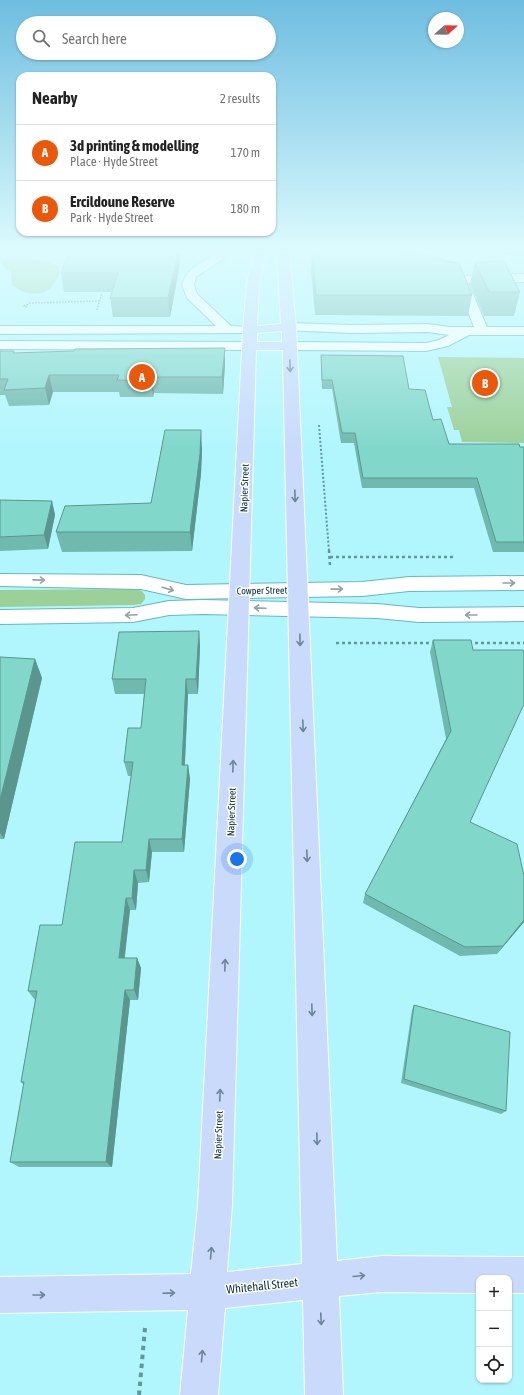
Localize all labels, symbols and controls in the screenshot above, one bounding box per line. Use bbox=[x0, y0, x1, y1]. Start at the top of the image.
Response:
north arrow bbox=[428, 12, 464, 48]
search box bbox=[16, 16, 276, 60]
icon: search bbox=[30, 27, 52, 49]
text: Search here bbox=[62, 30, 127, 47]
text: Nearby bbox=[32, 88, 78, 108]
text: 2 results bbox=[220, 91, 260, 106]
text: 3d printing & modelling bbox=[70, 137, 199, 154]
text: A bbox=[42, 145, 48, 160]
text: 170 m bbox=[231, 145, 260, 160]
text: Place · Hyde Street bbox=[70, 154, 158, 169]
text: Ercildoune Reserve bbox=[70, 193, 175, 210]
text: B bbox=[42, 201, 48, 216]
text: 180 m bbox=[231, 201, 260, 216]
text: Park · Hyde Street bbox=[70, 210, 153, 225]
one-way arrow bbox=[287, 359, 294, 372]
pin: A bbox=[129, 362, 155, 392]
pin: B bbox=[472, 368, 498, 398]
street label: Napier Street bbox=[238, 464, 251, 512]
one-way arrow bbox=[291, 489, 299, 502]
one-way arrow bbox=[32, 576, 45, 584]
one-way arrow bbox=[502, 579, 515, 587]
street label: Cowper Street bbox=[237, 585, 288, 596]
one-way arrow bbox=[330, 585, 343, 593]
one-way arrow bbox=[161, 586, 174, 593]
one-way arrow bbox=[254, 605, 267, 612]
one-way arrow bbox=[125, 611, 138, 618]
one-way arrow bbox=[465, 611, 478, 619]
one-way arrow bbox=[296, 633, 304, 646]
one-way arrow bbox=[299, 720, 307, 733]
one-way arrow bbox=[229, 760, 237, 773]
street label: Napier Street bbox=[225, 788, 238, 836]
your location bbox=[227, 849, 247, 869]
one-way arrow bbox=[304, 849, 311, 862]
one-way arrow bbox=[221, 959, 229, 972]
one-way arrow bbox=[308, 1003, 316, 1016]
one-way arrow bbox=[216, 1089, 223, 1102]
street label: Napier Street bbox=[212, 1111, 225, 1159]
one-way arrow bbox=[313, 1132, 321, 1145]
one-way arrow bbox=[208, 1247, 215, 1260]
one-way arrow bbox=[352, 1272, 365, 1279]
street label: Whitehall Street bbox=[226, 1275, 299, 1297]
map controls bbox=[476, 1275, 512, 1383]
button: + bbox=[476, 1275, 512, 1311]
one-way arrow bbox=[162, 1289, 175, 1297]
one-way arrow bbox=[32, 1291, 45, 1299]
button: − bbox=[476, 1311, 512, 1347]
one-way arrow bbox=[318, 1312, 325, 1325]
button: locate bbox=[476, 1347, 512, 1383]
one-way arrow bbox=[199, 1350, 206, 1363]

